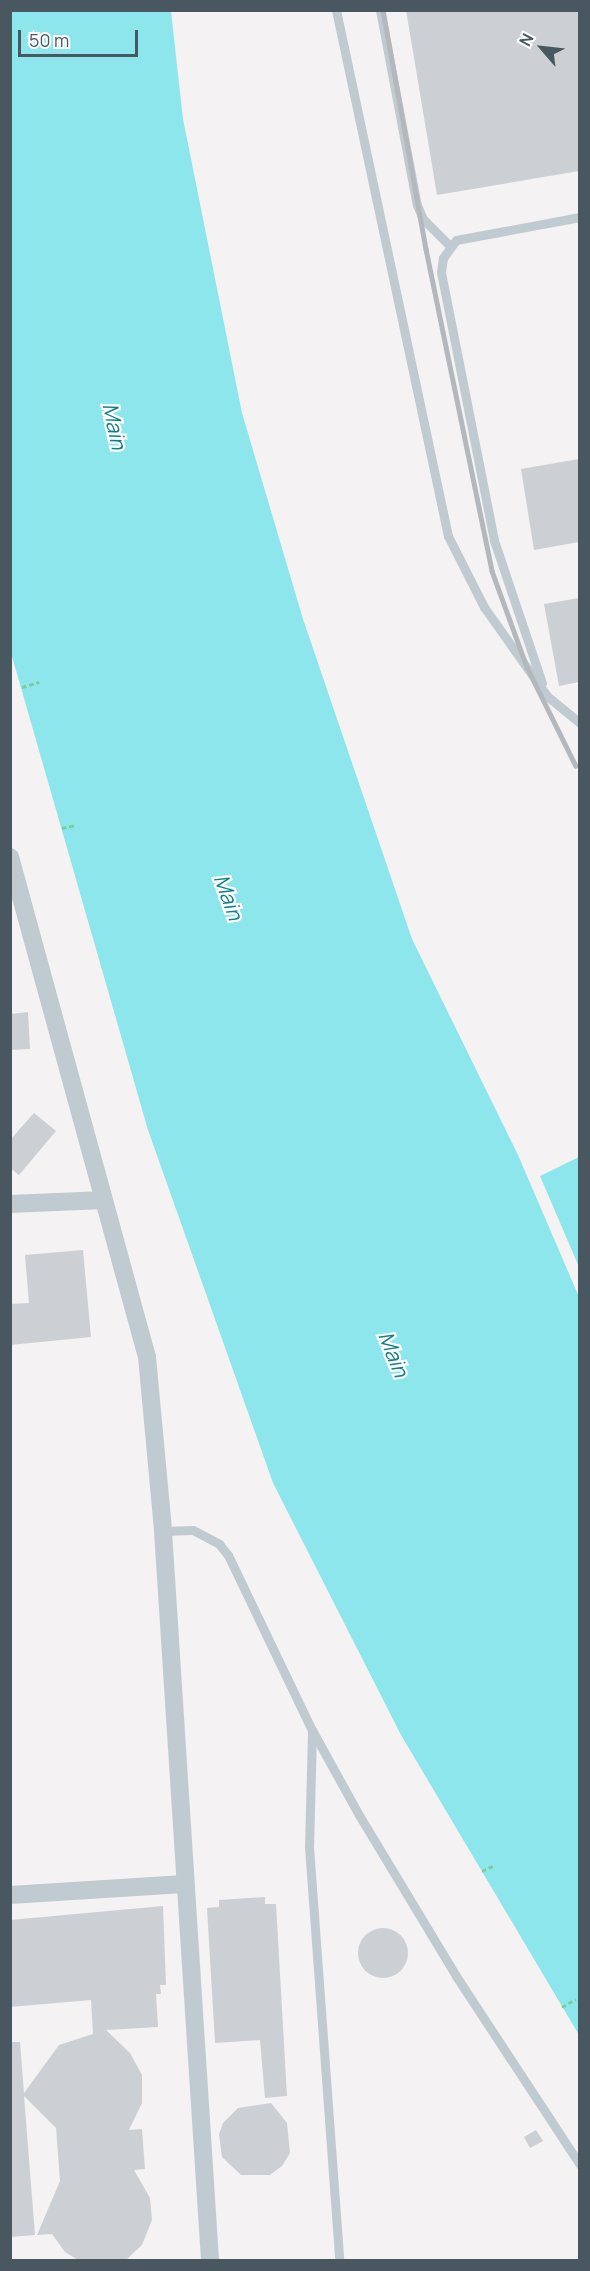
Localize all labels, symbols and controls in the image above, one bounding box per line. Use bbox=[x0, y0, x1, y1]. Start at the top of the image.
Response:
scale bar bbox=[21, 18, 141, 56]
north arrow bbox=[512, 18, 572, 78]
text: 50 m bbox=[29, 28, 69, 52]
text: N bbox=[514, 29, 539, 50]
water label: Main bbox=[98, 401, 132, 451]
water label: Main bbox=[209, 871, 249, 923]
water label: Main bbox=[374, 1328, 414, 1380]

